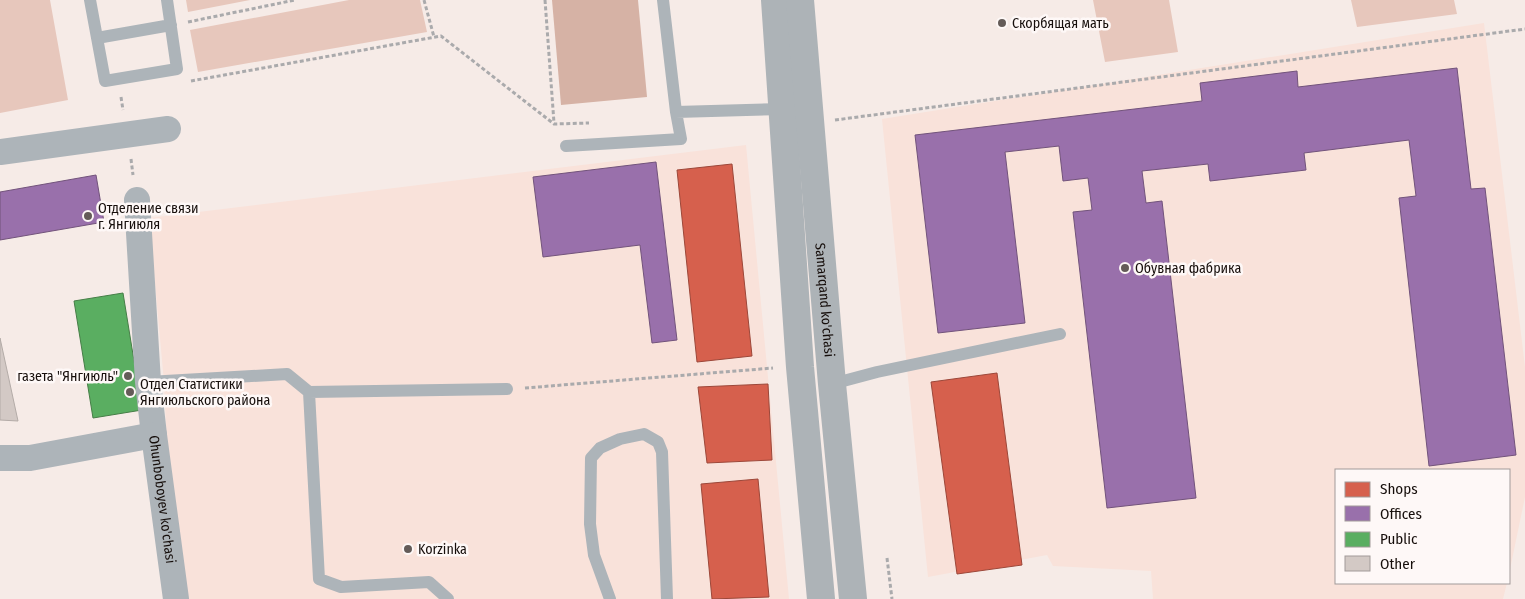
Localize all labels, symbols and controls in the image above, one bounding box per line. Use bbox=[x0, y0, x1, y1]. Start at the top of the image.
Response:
place label: Скорбящая мать bbox=[1012, 15, 1109, 32]
marker: Скорбящая мать bbox=[996, 17, 1008, 29]
place label: Отделение связи г. Янгиюля bbox=[98, 200, 199, 233]
marker: Отделение связи г. Янгиюля bbox=[82, 210, 94, 222]
street label: Samarqand ko'chasi bbox=[811, 242, 838, 358]
place label: Обувная фабрика bbox=[1135, 260, 1241, 277]
marker: Обувная фабрика bbox=[1119, 262, 1131, 274]
place label: газета "Янгиюль" bbox=[17, 368, 118, 385]
marker: газета "Янгиюль" bbox=[122, 370, 134, 382]
place label: Отдел Статистики Янгиюльского района bbox=[140, 376, 271, 409]
marker: Отдел Статистики Янгиюльского района bbox=[124, 386, 136, 398]
street label: Ohunboboyev ko'chasi bbox=[145, 434, 179, 564]
legend bbox=[1335, 469, 1510, 584]
text: Shops bbox=[1380, 480, 1418, 498]
text: Offices bbox=[1380, 505, 1422, 523]
text: Public bbox=[1380, 530, 1418, 548]
place label: Korzinka bbox=[418, 541, 467, 558]
marker: Korzinka bbox=[402, 543, 414, 555]
text: Other bbox=[1380, 555, 1416, 573]

